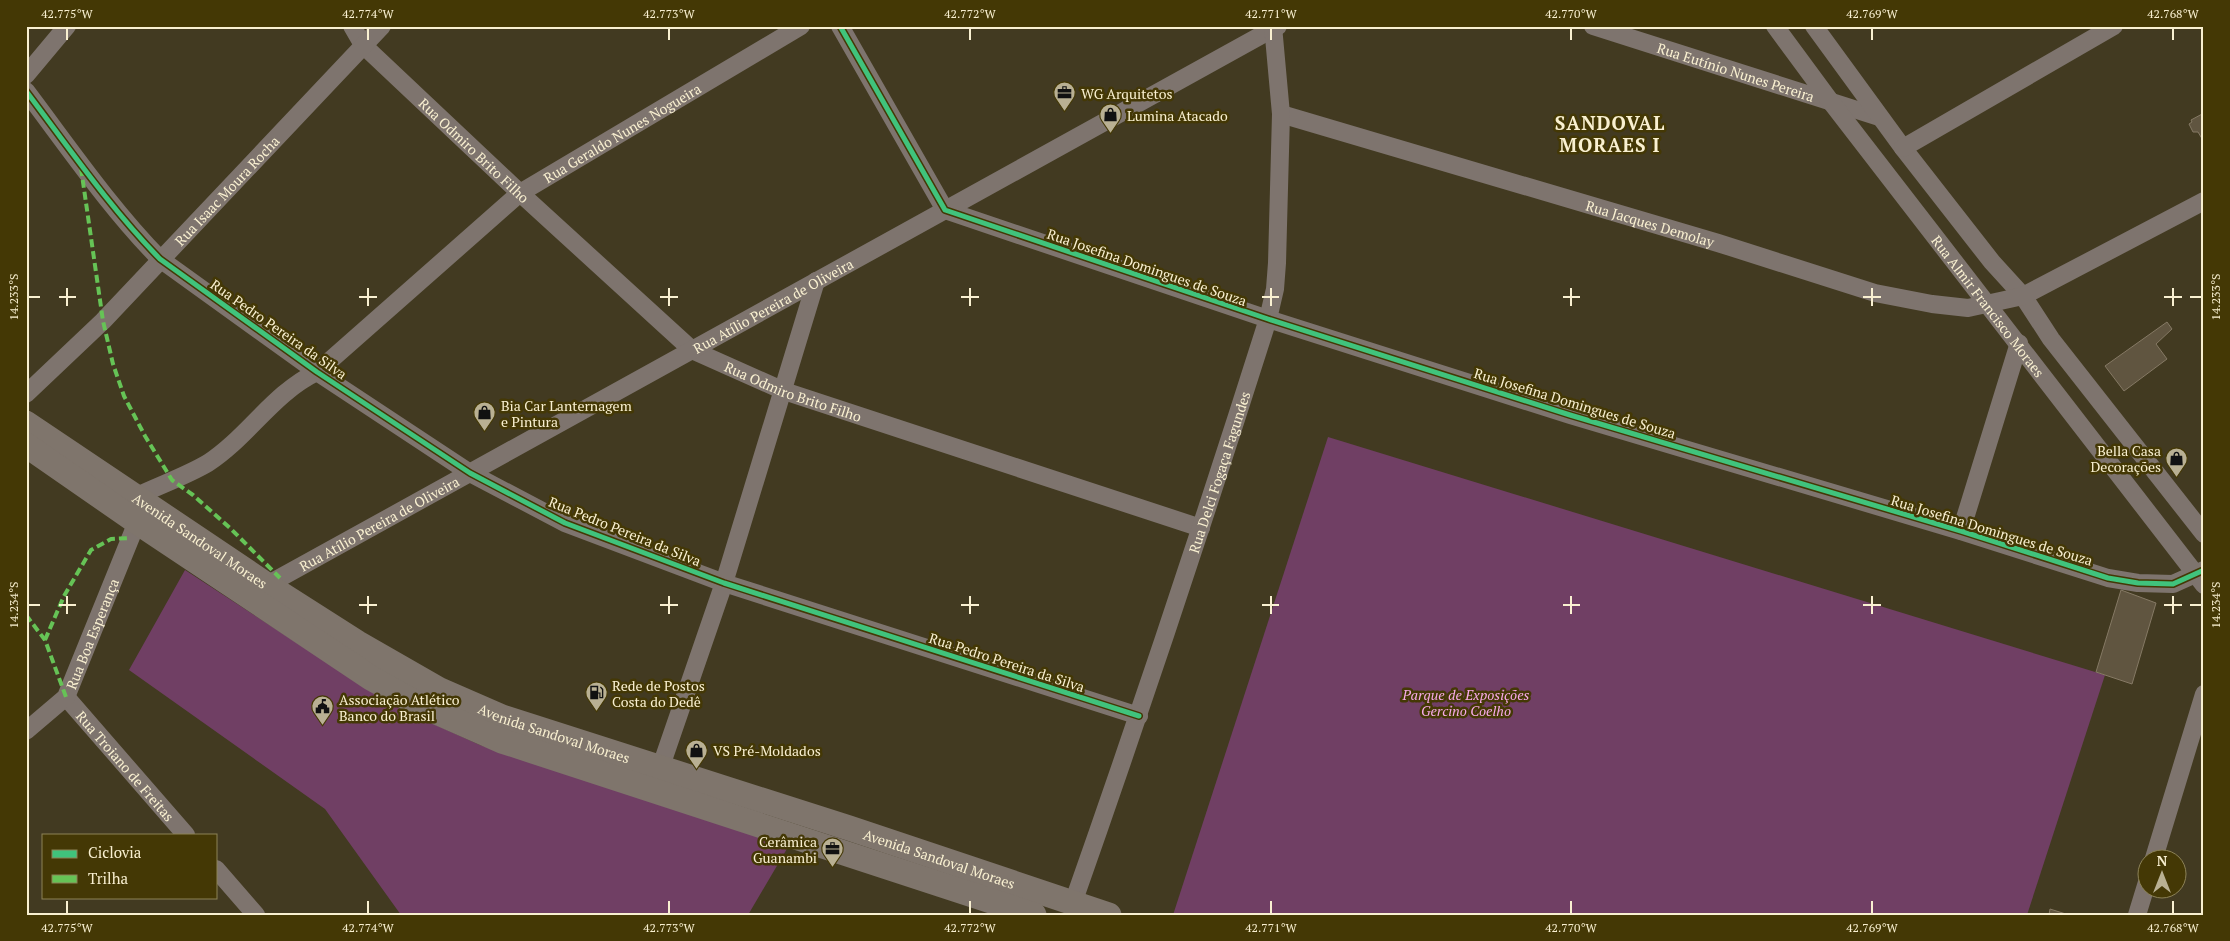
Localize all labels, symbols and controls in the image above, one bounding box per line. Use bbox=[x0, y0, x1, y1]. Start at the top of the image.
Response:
text: 42.775°W bbox=[41, 6, 94, 21]
text: 42.774°W bbox=[342, 6, 395, 21]
text: 42.773°W bbox=[643, 6, 696, 21]
text: 42.772°W bbox=[944, 6, 997, 21]
text: 42.771°W bbox=[1245, 6, 1298, 21]
text: 42.770°W bbox=[1545, 6, 1598, 21]
text: 42.769°W bbox=[1846, 6, 1899, 21]
text: 42.768°W bbox=[2147, 6, 2200, 21]
street label: Rua Eutínio Nunes Pereira bbox=[1655, 38, 1817, 105]
street label: Rua Geraldo Nunes Nogueira bbox=[540, 78, 704, 187]
office icon: WG Arquitetos bbox=[1053, 81, 1077, 112]
place label: WG Arquitetos bbox=[1081, 84, 1173, 103]
street label: Rua Odmiro Brito Filho bbox=[415, 93, 534, 207]
shop icon: Lumina Atacado bbox=[1099, 103, 1123, 134]
place label: Lumina Atacado bbox=[1127, 106, 1228, 125]
district label: SANDOVAL MORAES I bbox=[1555, 110, 1665, 157]
street label: Rua Isaac Moura Rocha bbox=[170, 131, 283, 249]
street label: Rua Jacques Demolay bbox=[1584, 195, 1718, 251]
street label: Rua Josefina Domingues de Souza bbox=[1045, 224, 1249, 310]
street label: Rua Almir Francisco Moraes bbox=[1928, 231, 2049, 381]
street label: Rua Atílio Pereira de Oliveira bbox=[689, 253, 856, 357]
text: 14.233°S bbox=[6, 274, 21, 320]
text: 14.233°S bbox=[2208, 274, 2223, 320]
street label: Rua Pedro Pereira da Silva bbox=[207, 275, 351, 383]
street label: Rua Odmiro Brito Filho bbox=[722, 356, 864, 425]
street label: Rua Josefina Domingues de Souza bbox=[1472, 363, 1678, 443]
street label: Rua Delci Fogaça Fagundes bbox=[1184, 389, 1254, 555]
place label: Bia Car Lanternagem e Pintura bbox=[501, 396, 632, 431]
shop icon: Bia Car Lanternagem e Pintura bbox=[473, 401, 497, 432]
place label: Bella Casa Decorações bbox=[2090, 441, 2161, 476]
shop icon: Bella Casa Decorações bbox=[2165, 446, 2189, 477]
street label: Rua Atílio Pereira de Oliveira bbox=[296, 471, 462, 575]
street label: Avenida Sandoval Moraes bbox=[129, 488, 271, 592]
street label: Rua Josefina Domingues de Souza bbox=[1889, 490, 2095, 570]
street label: Rua Pedro Pereira da Silva bbox=[546, 492, 704, 570]
street label: Rua Boa Esperança bbox=[61, 575, 123, 692]
text: 14.234°S bbox=[6, 582, 21, 628]
text: 14.234°S bbox=[2208, 582, 2223, 628]
street label: Rua Pedro Pereira da Silva bbox=[927, 628, 1087, 696]
place label: Rede de Postos Costa do Dedê bbox=[612, 676, 705, 711]
fuel station icon: Rede de Postos Costa do Dedê bbox=[584, 681, 608, 712]
park label: Parque de Exposições Gercino Coelho bbox=[1402, 685, 1530, 720]
place label: Associação Atlético Banco do Brasil bbox=[339, 690, 460, 725]
public building icon: Associação Atlético Banco do Brasil bbox=[311, 695, 335, 726]
street label: Avenida Sandoval Moraes bbox=[475, 698, 632, 767]
street label: Rua Troiano de Freitas bbox=[72, 706, 179, 825]
shop icon: VS Pré-Moldados bbox=[685, 738, 709, 769]
place label: VS Pré-Moldados bbox=[713, 741, 821, 760]
street label: Avenida Sandoval Moraes bbox=[861, 824, 1018, 892]
place label: Cerâmica Guanambi bbox=[753, 832, 817, 867]
legend bbox=[42, 834, 218, 898]
office icon: Cerâmica Guanambi bbox=[821, 837, 845, 868]
text: Ciclovia bbox=[88, 842, 142, 862]
north arrow bbox=[2138, 848, 2188, 898]
text: N bbox=[2157, 851, 2168, 870]
text: Trilha bbox=[88, 868, 128, 888]
text: 42.775°W bbox=[41, 920, 94, 935]
text: 42.774°W bbox=[342, 920, 395, 935]
text: 42.773°W bbox=[643, 920, 696, 935]
text: 42.772°W bbox=[944, 920, 997, 935]
text: 42.771°W bbox=[1245, 920, 1298, 935]
text: 42.770°W bbox=[1545, 920, 1598, 935]
text: 42.769°W bbox=[1846, 920, 1899, 935]
text: 42.768°W bbox=[2147, 920, 2200, 935]

